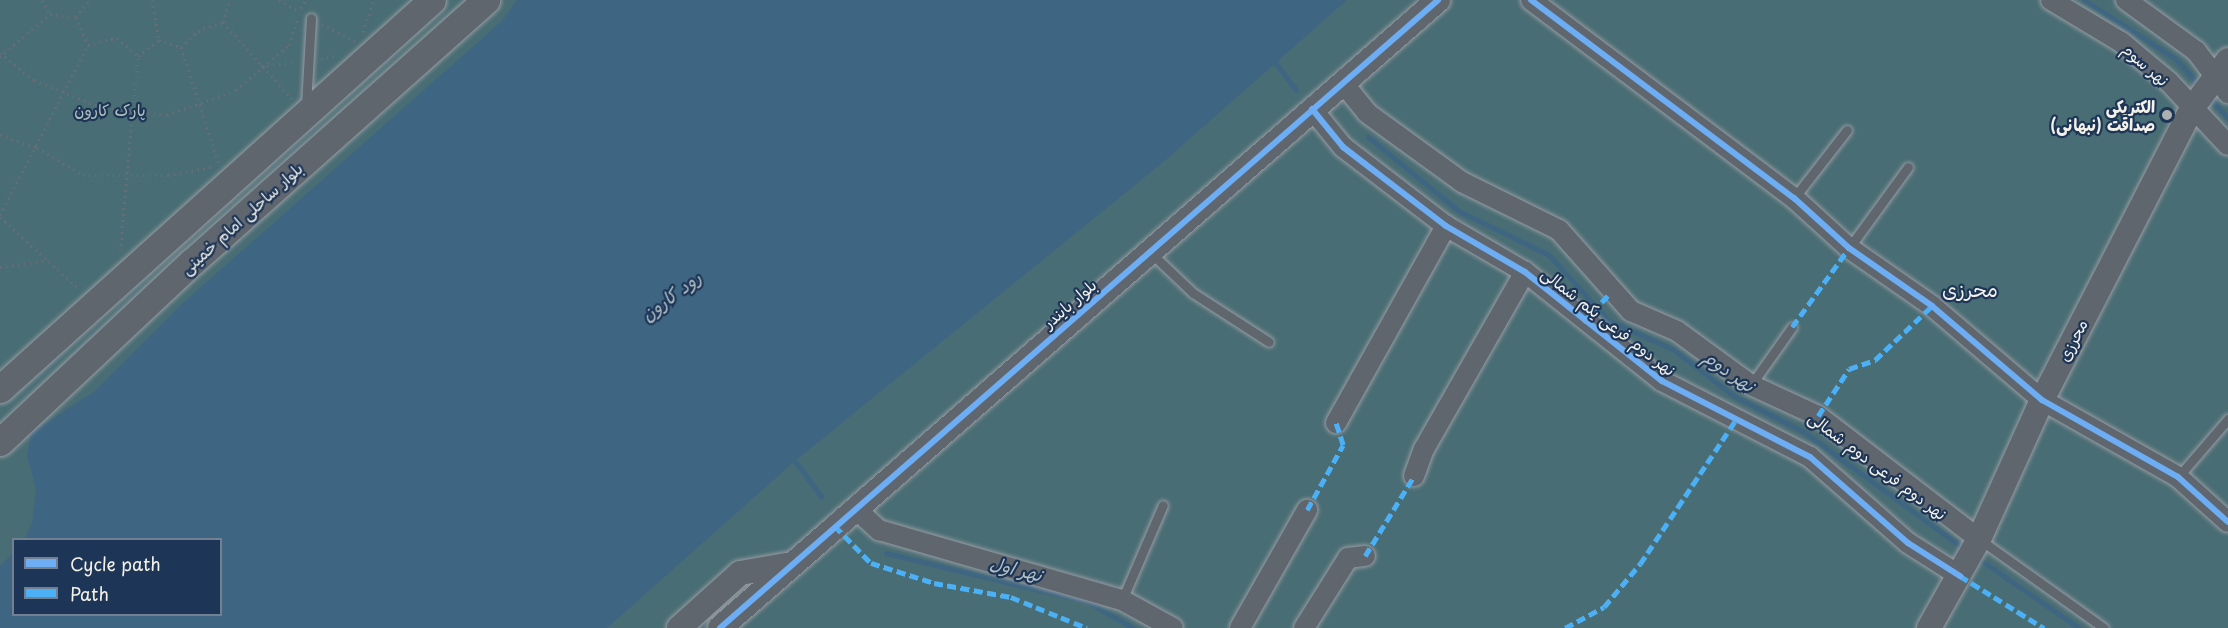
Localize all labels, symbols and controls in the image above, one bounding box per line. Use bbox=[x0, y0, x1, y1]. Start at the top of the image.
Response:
street label: نهر سوم bbox=[2119, 39, 2173, 89]
place label: الکتریکی صداقت (نبهانی) bbox=[2050, 96, 2155, 134]
park label: پارک کارون bbox=[74, 99, 146, 119]
marker: الکتریکی صداقت (نبهانی) bbox=[2160, 108, 2174, 122]
street label: بلوار ساحلی امام خمینی bbox=[176, 158, 306, 278]
street label: نهر دوم فرعی یکم شمالی bbox=[1538, 263, 1680, 379]
water label: رود کارون bbox=[637, 267, 705, 325]
street label: بلوار بایندر bbox=[1038, 274, 1100, 332]
district label: محرزی bbox=[1942, 277, 1998, 301]
street label: محرزی bbox=[2053, 316, 2091, 364]
water label: نهر دوم bbox=[1699, 346, 1759, 396]
street label: نهر دوم فرعی دوم شمالی bbox=[1805, 407, 1951, 523]
legend bbox=[12, 538, 222, 616]
text: Cycle path bbox=[70, 550, 161, 577]
water label: نهر اول bbox=[988, 552, 1044, 586]
text: Path bbox=[70, 580, 109, 607]

